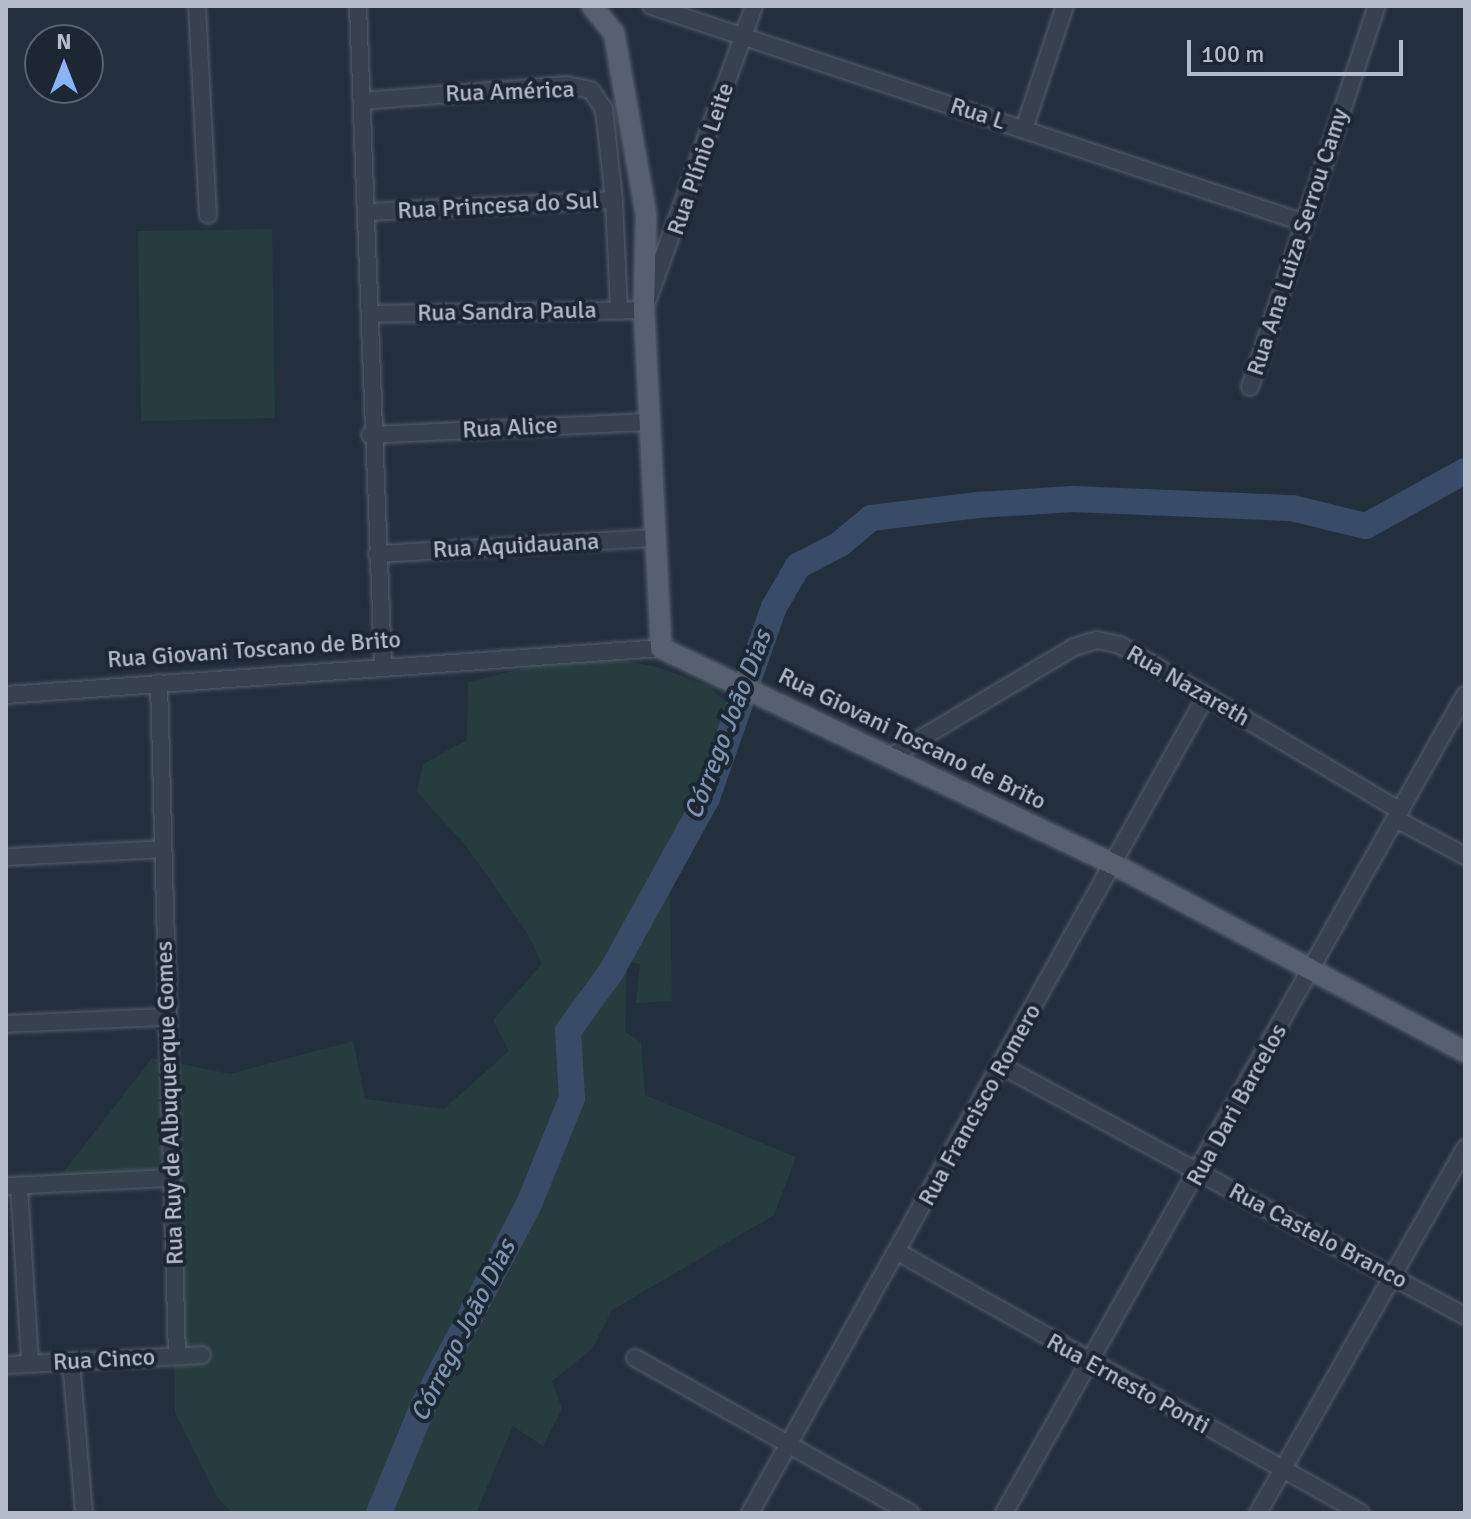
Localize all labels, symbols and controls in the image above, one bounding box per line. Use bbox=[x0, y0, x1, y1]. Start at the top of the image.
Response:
north arrow bbox=[24, 24, 104, 104]
scale bar bbox=[1191, 24, 1407, 74]
text: N bbox=[56, 28, 72, 55]
text: 100 m bbox=[1201, 39, 1264, 69]
street label: Rua América bbox=[445, 75, 575, 109]
street label: Rua Plínio Leite bbox=[661, 79, 741, 239]
street label: Rua L bbox=[947, 92, 1009, 136]
street label: Rua Ana Luiza Serrou Camy bbox=[1241, 105, 1355, 379]
street label: Rua Princesa do Sul bbox=[397, 186, 599, 226]
street label: Rua Sandra Paula bbox=[417, 296, 597, 328]
street label: Rua Alice bbox=[462, 411, 558, 445]
street label: Rua Aquidauana bbox=[432, 527, 600, 565]
street label: Rua Giovani Toscano de Brito bbox=[106, 625, 402, 675]
water label: Córrego João Dias bbox=[679, 626, 779, 824]
street label: Rua Nazareth bbox=[1121, 639, 1255, 733]
street label: Rua Giovani Toscano de Brito bbox=[773, 662, 1051, 816]
street label: Rua Ruy de Albuquerque Gomes bbox=[150, 940, 190, 1266]
street label: Rua Francisco Romero bbox=[913, 999, 1047, 1211]
street label: Rua Dari Barcelos bbox=[1181, 1019, 1293, 1191]
street label: Rua Castelo Branco bbox=[1224, 1177, 1412, 1295]
water label: Córrego João Dias bbox=[405, 1235, 523, 1427]
street label: Rua Ernesto Ponti bbox=[1041, 1327, 1215, 1441]
street label: Rua Cinco bbox=[52, 1343, 156, 1377]

